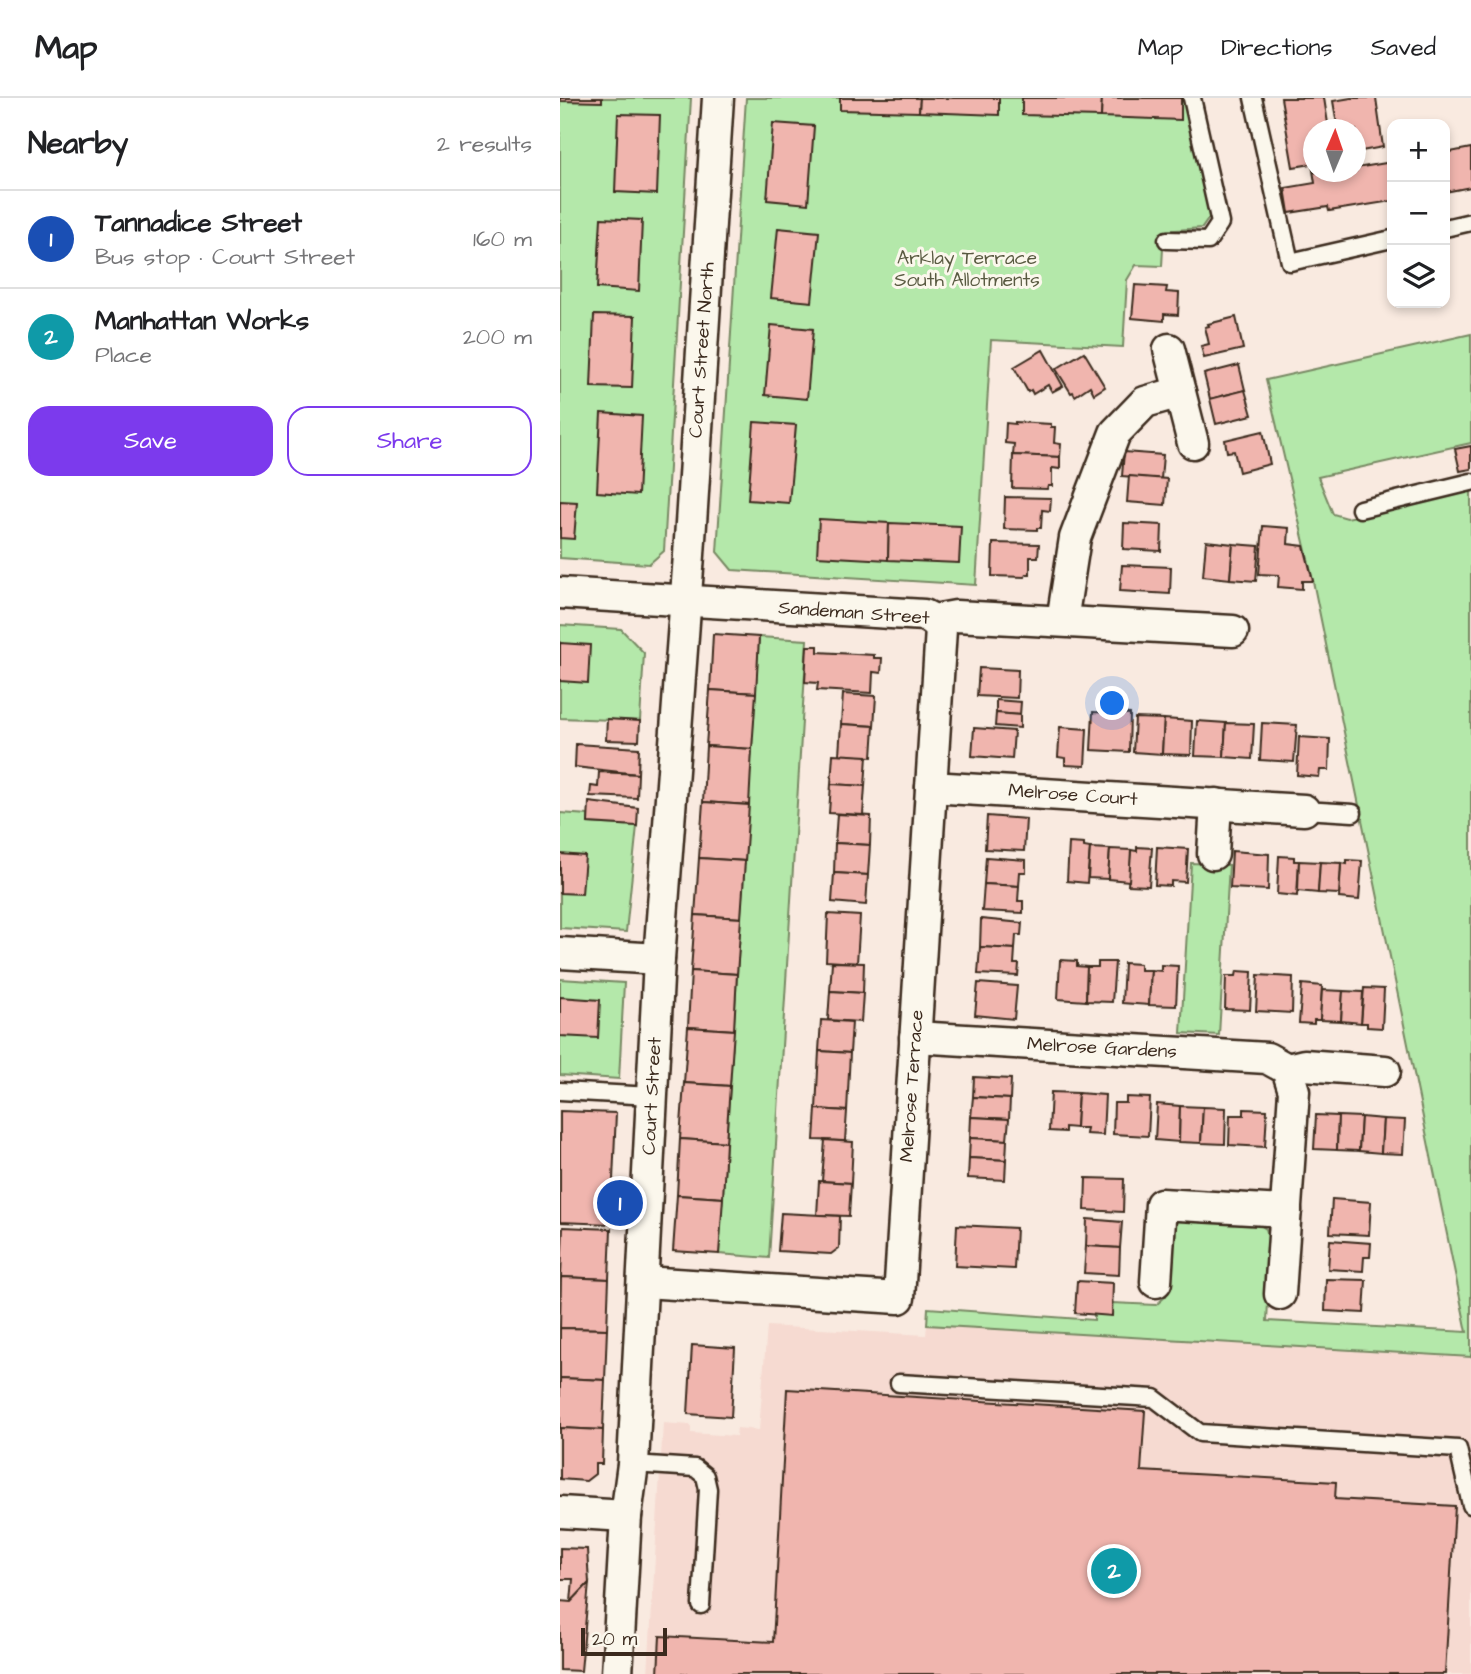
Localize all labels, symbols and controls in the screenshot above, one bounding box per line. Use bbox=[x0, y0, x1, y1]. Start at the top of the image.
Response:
text: Map bbox=[35, 25, 97, 71]
text: Map bbox=[1138, 31, 1183, 65]
text: Directions bbox=[1221, 31, 1333, 65]
text: Saved bbox=[1371, 31, 1436, 65]
north arrow bbox=[1303, 119, 1366, 182]
map controls bbox=[1387, 119, 1450, 308]
button: + bbox=[1387, 119, 1450, 182]
text: Nearby bbox=[28, 123, 128, 165]
text: 2 results bbox=[437, 128, 532, 160]
button: − bbox=[1387, 182, 1450, 245]
text: Tannadice Street bbox=[95, 205, 302, 241]
text: 1 bbox=[50, 223, 52, 255]
text: 160 m bbox=[473, 223, 532, 255]
text: Bus stop · Court Street bbox=[95, 241, 355, 273]
park label: Arklay Terrace South Allotments bbox=[894, 245, 1040, 294]
button: layers bbox=[1387, 245, 1450, 308]
street label: Court Street North bbox=[682, 261, 722, 439]
text: Manhattan Works bbox=[95, 303, 309, 339]
text: 2 bbox=[44, 321, 58, 353]
text: 200 m bbox=[463, 321, 532, 353]
text: Place bbox=[95, 339, 152, 371]
button: Save bbox=[28, 406, 273, 476]
button: Share bbox=[287, 406, 532, 476]
street label: Sandeman Street bbox=[777, 594, 931, 632]
your location bbox=[1095, 686, 1129, 720]
street label: Melrose Court bbox=[1007, 777, 1139, 813]
street label: Melrose Terrace bbox=[893, 1009, 931, 1163]
street label: Melrose Gardens bbox=[1026, 1031, 1178, 1065]
street label: Court Street bbox=[635, 1036, 669, 1156]
pin: 1 bbox=[597, 1177, 643, 1229]
pin: 2 bbox=[1091, 1545, 1137, 1597]
scale bar bbox=[581, 1625, 667, 1657]
text: 20 m bbox=[592, 1626, 637, 1653]

